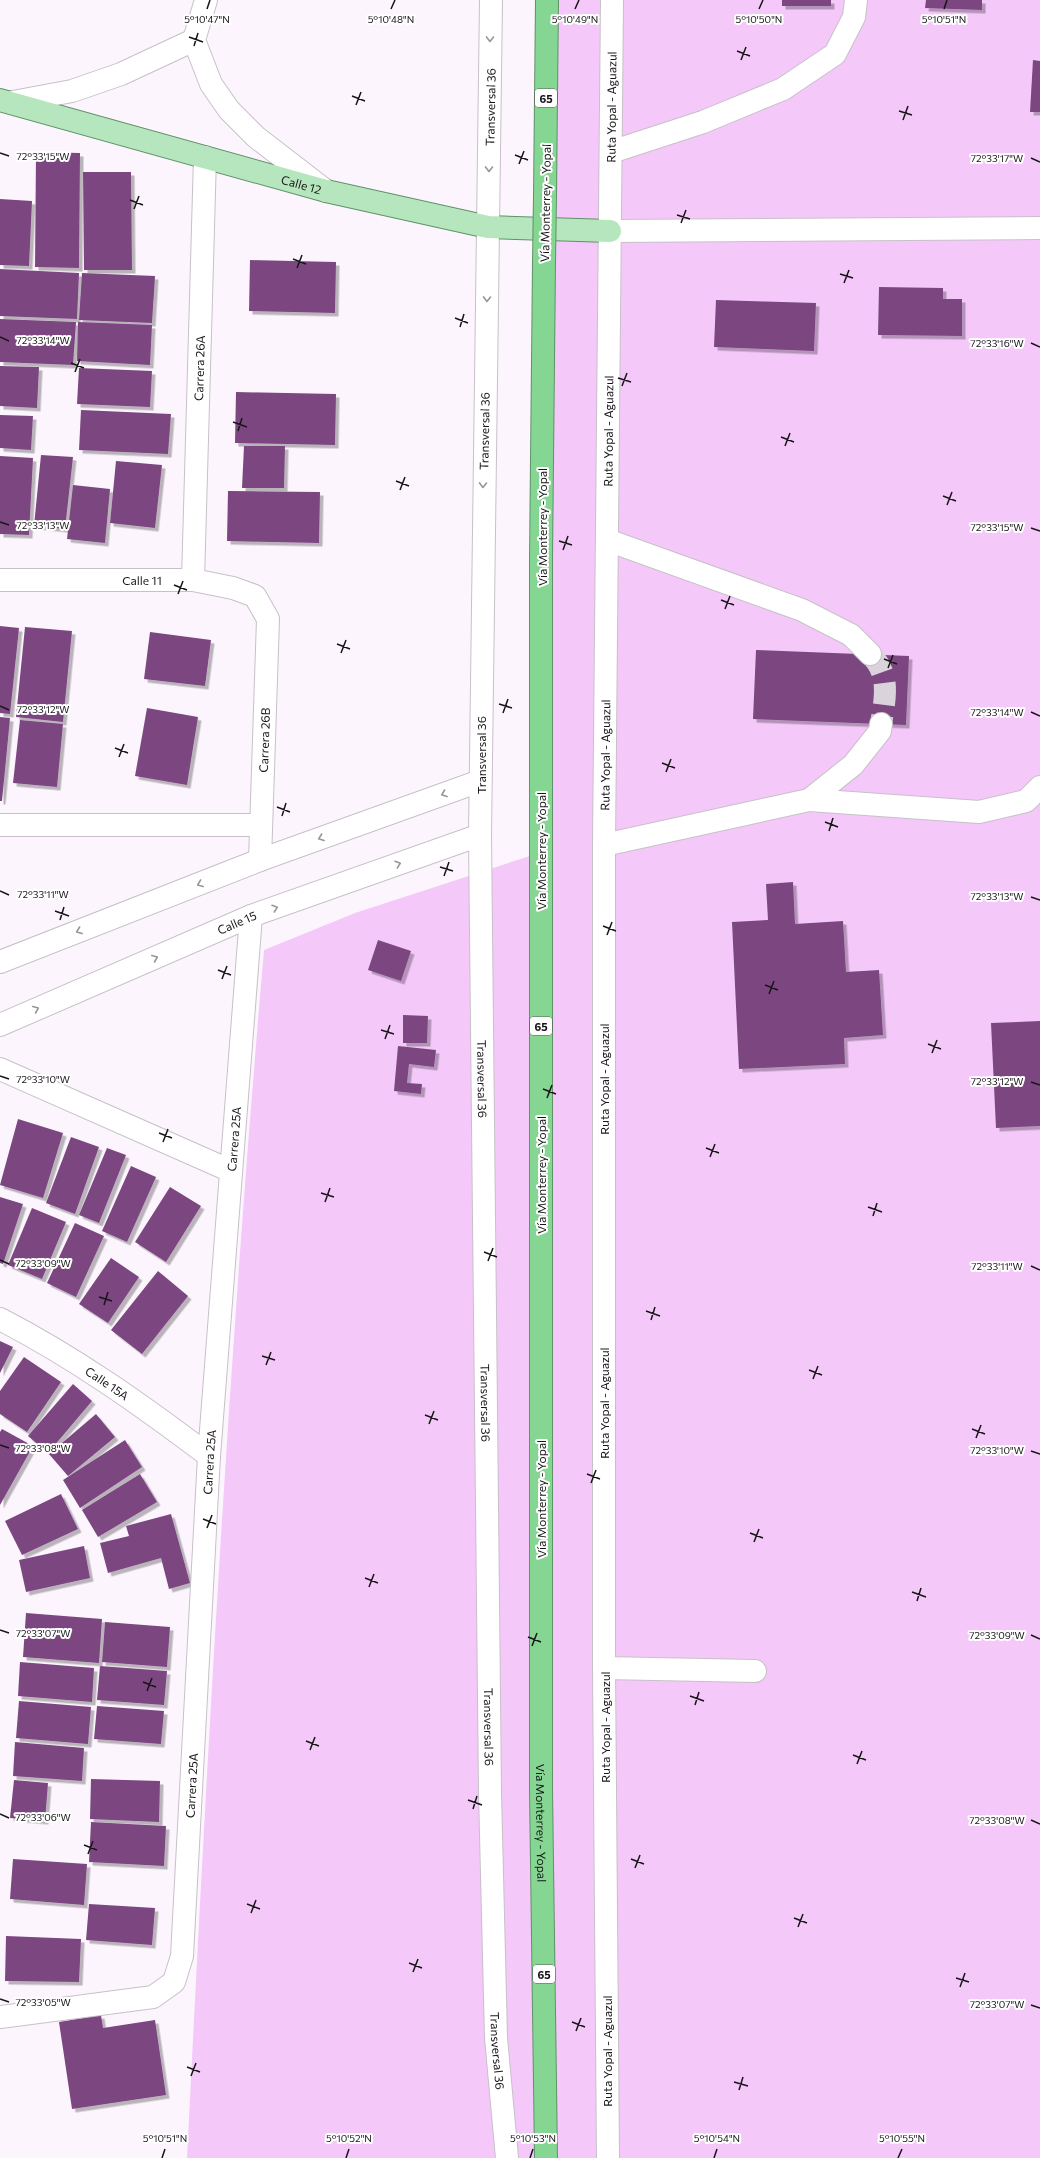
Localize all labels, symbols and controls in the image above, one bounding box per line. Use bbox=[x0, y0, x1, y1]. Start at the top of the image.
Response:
text: 5°10'47"N bbox=[184, 13, 230, 25]
text: 5°10'48"N bbox=[368, 13, 414, 25]
text: 5°10'49"N bbox=[552, 13, 598, 25]
text: 5°10'50"N bbox=[736, 13, 782, 25]
text: 5°10'51"N bbox=[922, 13, 966, 25]
one-way arrow bbox=[486, 36, 494, 42]
street label: Ruta Yopal - Aguazul bbox=[603, 51, 619, 163]
street label: Transversal 36 bbox=[482, 68, 498, 146]
road number: 65 bbox=[535, 89, 557, 107]
street label: Vía Monterrey - Yopal bbox=[537, 144, 553, 262]
text: 72°33'15"W bbox=[17, 150, 69, 162]
text: 72°33'17"W bbox=[971, 152, 1023, 164]
one-way arrow bbox=[485, 166, 493, 172]
street label: Calle 12 bbox=[280, 172, 323, 197]
one-way arrow bbox=[483, 296, 491, 302]
text: 72°33'14"W bbox=[16, 334, 70, 346]
street label: Carrera 26A bbox=[191, 335, 207, 401]
text: 72°33'16"W bbox=[970, 337, 1024, 349]
street label: Ruta Yopal - Aguazul bbox=[600, 375, 615, 487]
street label: Transversal 36 bbox=[476, 392, 492, 470]
street label: Vía Monterrey - Yopal bbox=[535, 468, 549, 586]
one-way arrow bbox=[479, 482, 488, 488]
text: 72°33'13"W bbox=[17, 519, 69, 531]
text: 72°33'15"W bbox=[971, 521, 1023, 533]
street label: Calle 11 bbox=[122, 573, 162, 587]
street label: Ruta Yopal - Aguazul bbox=[597, 699, 612, 811]
text: 72°33'12"W bbox=[17, 703, 69, 715]
text: 72°33'14"W bbox=[970, 706, 1024, 718]
street label: Carrera 26B bbox=[256, 707, 272, 773]
street label: Transversal 36 bbox=[474, 716, 488, 794]
one-way arrow bbox=[440, 789, 447, 797]
street label: Vía Monterrey - Yopal bbox=[534, 792, 548, 910]
one-way arrow bbox=[318, 833, 325, 842]
one-way arrow bbox=[394, 861, 401, 869]
one-way arrow bbox=[196, 879, 203, 887]
text: 72°33'11"W bbox=[17, 888, 69, 900]
text: 72°33'13"W bbox=[971, 890, 1023, 902]
one-way arrow bbox=[271, 904, 278, 912]
street label: Calle 15 bbox=[215, 908, 258, 937]
one-way arrow bbox=[75, 927, 82, 935]
one-way arrow bbox=[151, 954, 158, 962]
one-way arrow bbox=[32, 1006, 39, 1014]
road number: 65 bbox=[530, 1017, 552, 1035]
street label: Ruta Yopal - Aguazul bbox=[597, 1023, 611, 1135]
street label: Transversal 36 bbox=[475, 1040, 490, 1118]
text: 72°33'10"W bbox=[16, 1073, 70, 1085]
text: 72°33'12"W bbox=[971, 1075, 1023, 1087]
street label: Carrera 25A bbox=[224, 1106, 243, 1172]
street label: Vía Monterrey - Yopal bbox=[534, 1116, 548, 1234]
text: 72°33'09"W bbox=[15, 1257, 71, 1269]
text: 72°33'11"W bbox=[971, 1260, 1023, 1272]
street label: Ruta Yopal - Aguazul bbox=[597, 1347, 611, 1459]
street label: Calle 15A bbox=[83, 1363, 132, 1403]
street label: Transversal 36 bbox=[479, 1364, 493, 1442]
street label: Carrera 25A bbox=[200, 1429, 218, 1495]
street label: Vía Monterrey - Yopal bbox=[534, 1440, 548, 1558]
text: 72°33'08"W bbox=[15, 1442, 71, 1454]
text: 72°33'10"W bbox=[970, 1444, 1024, 1456]
text: 72°33'07"W bbox=[16, 1627, 70, 1639]
text: 72°33'09"W bbox=[969, 1629, 1025, 1641]
street label: Ruta Yopal - Aguazul bbox=[598, 1671, 612, 1783]
street label: Transversal 36 bbox=[482, 1688, 497, 1766]
street label: Carrera 25A bbox=[182, 1753, 200, 1818]
street label: Vía Monterrey - Yopal bbox=[534, 1764, 549, 1882]
text: 72°33'06"W bbox=[15, 1811, 71, 1823]
text: 72°33'08"W bbox=[969, 1814, 1025, 1826]
road number: 65 bbox=[533, 1965, 555, 1983]
street label: Ruta Yopal - Aguazul bbox=[600, 1995, 614, 2107]
text: 72°33'05"W bbox=[15, 1996, 71, 2008]
text: 72°33'07"W bbox=[970, 1998, 1024, 2010]
street label: Transversal 36 bbox=[488, 2012, 508, 2090]
text: 5°10'51"N bbox=[143, 2132, 187, 2144]
text: 5°10'52"N bbox=[326, 2132, 372, 2144]
text: 5°10'53"N bbox=[510, 2132, 556, 2144]
text: 5°10'54"N bbox=[694, 2132, 740, 2144]
text: 5°10'55"N bbox=[879, 2132, 925, 2144]

